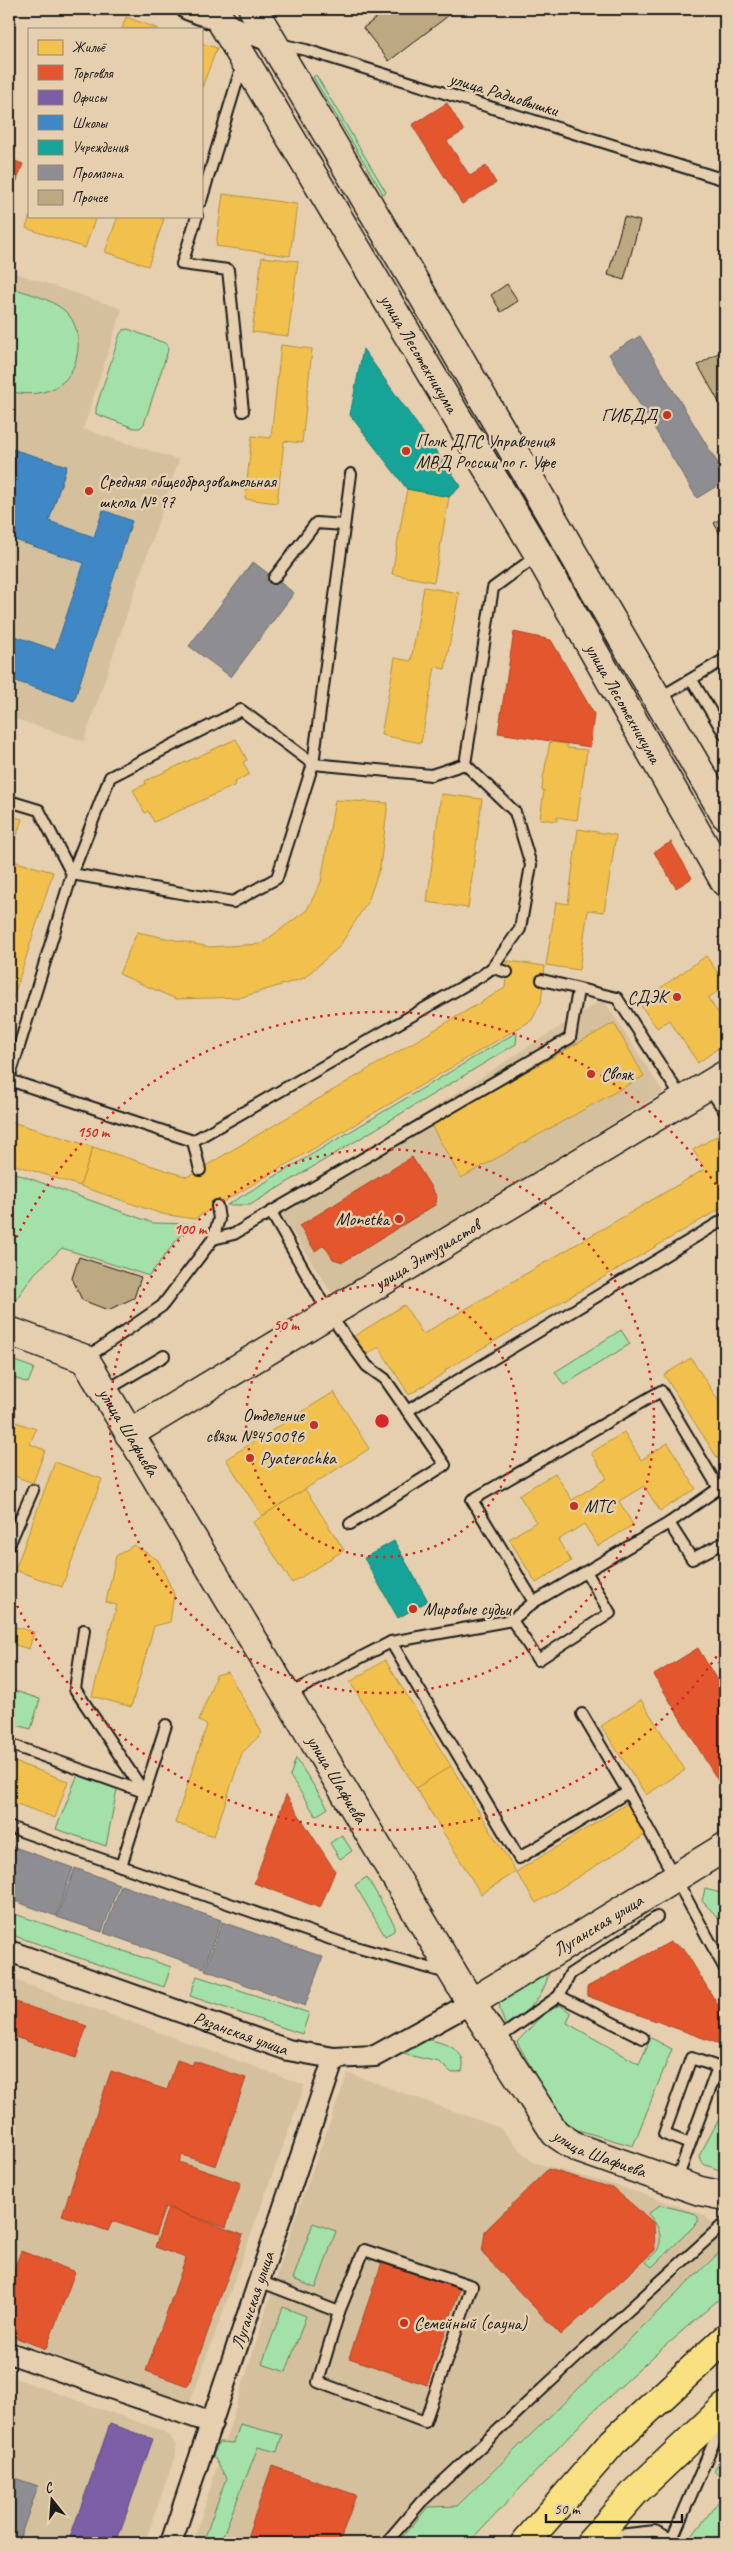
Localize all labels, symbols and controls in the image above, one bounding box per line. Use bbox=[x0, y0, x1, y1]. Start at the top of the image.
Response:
legend bbox=[28, 28, 202, 218]
text: Жильё bbox=[72, 38, 107, 57]
text: Торговля bbox=[72, 64, 115, 83]
street label: улица Радиовышки bbox=[446, 67, 562, 121]
text: Офисы bbox=[72, 88, 107, 107]
text: Школы bbox=[72, 114, 108, 133]
text: Учреждения bbox=[72, 138, 129, 157]
text: Промзона bbox=[72, 164, 124, 183]
text: Прочее bbox=[72, 188, 108, 207]
street label: улица Лесотехникума bbox=[375, 289, 464, 418]
place label: ГИБДД bbox=[601, 404, 659, 426]
marker: ГИБДД bbox=[661, 409, 673, 421]
place label: Полк ДПС Управления МВД России по г. Уфе bbox=[416, 430, 556, 473]
marker: Полк ДПС Управления МВД России по г. Уфе bbox=[400, 445, 412, 457]
place label: Средняя общеобразовательная школа № 97 bbox=[99, 470, 278, 513]
marker: Средняя общеобразовательная школа № 97 bbox=[83, 485, 95, 497]
street label: улица Лесотехникума bbox=[580, 639, 667, 769]
place label: СДЭК bbox=[628, 986, 671, 1008]
marker: СДЭК bbox=[671, 991, 683, 1003]
place label: Свояк bbox=[601, 1063, 634, 1085]
marker: Свояк bbox=[585, 1068, 597, 1080]
text: 150 m bbox=[77, 1123, 111, 1142]
place label: Monetka bbox=[336, 1208, 391, 1230]
street label: улица Энтузиастов bbox=[370, 1213, 486, 1295]
marker: Monetka bbox=[393, 1213, 405, 1225]
text: 100 m bbox=[174, 1220, 208, 1239]
text: 50 m bbox=[273, 1316, 300, 1335]
street label: улица Шафиева bbox=[93, 1383, 164, 1481]
place label: Отделение связи №450096 bbox=[206, 1404, 305, 1447]
centre of rings bbox=[373, 1412, 391, 1430]
marker: Отделение связи №450096 bbox=[308, 1419, 320, 1431]
place label: Pyaterochka bbox=[260, 1447, 337, 1469]
marker: Pyaterochka bbox=[244, 1452, 256, 1464]
place label: МТС bbox=[584, 1495, 616, 1517]
marker: МТС bbox=[568, 1500, 580, 1512]
place label: Мировые судьи bbox=[423, 1598, 512, 1620]
marker: Мировые судьи bbox=[407, 1603, 419, 1615]
street label: улица Шафиева bbox=[302, 1730, 372, 1828]
street label: Луганская улица bbox=[549, 1889, 648, 1961]
street label: Рязанская улица bbox=[191, 2006, 292, 2060]
street label: улица Шафиева bbox=[548, 2123, 650, 2183]
street label: Луганская улица bbox=[226, 2248, 279, 2352]
place label: Семейный (сауна) bbox=[414, 2312, 528, 2334]
marker: Семейный (сауна) bbox=[398, 2317, 410, 2329]
north arrow bbox=[28, 2474, 78, 2524]
text: С bbox=[43, 2478, 56, 2497]
scale bar bbox=[546, 2492, 683, 2524]
text: 50 m bbox=[554, 2500, 581, 2519]

